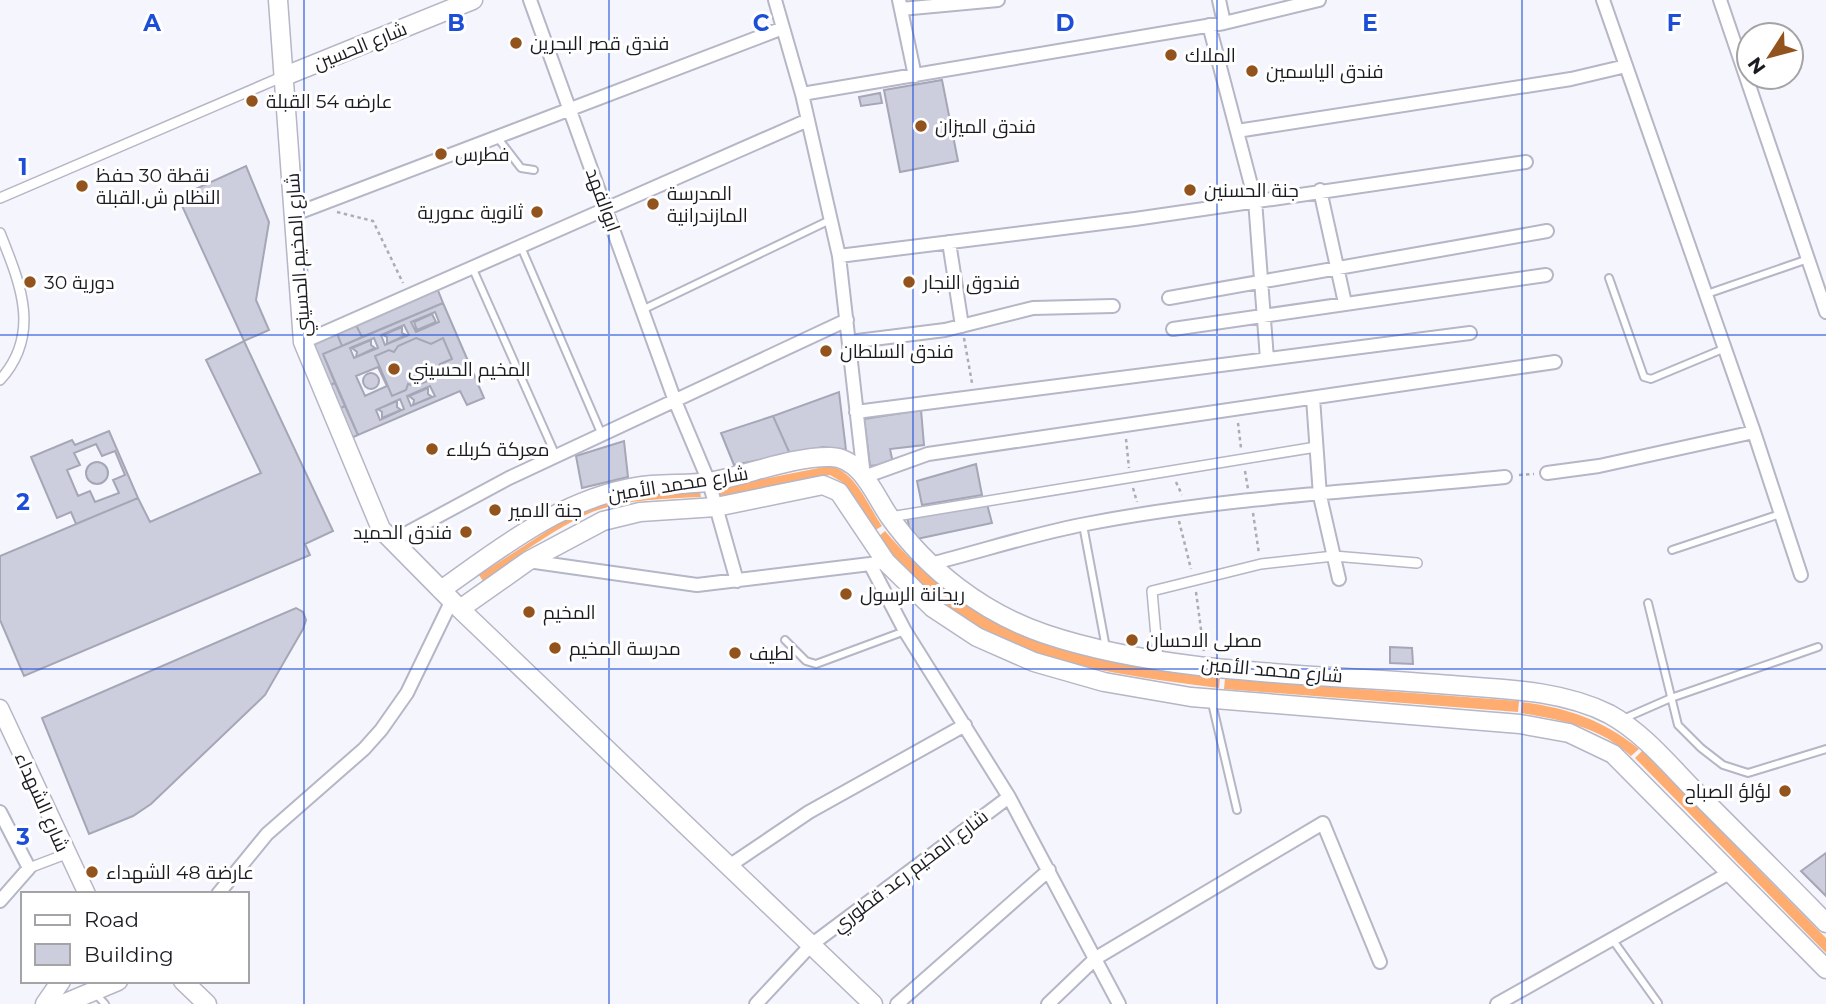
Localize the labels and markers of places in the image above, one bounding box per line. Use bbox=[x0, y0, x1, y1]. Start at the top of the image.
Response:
place label: فندق قصر البحرين bbox=[530, 32, 669, 56]
marker: فندق قصر البحرين bbox=[508, 35, 524, 51]
place label: الملاك bbox=[1185, 44, 1236, 67]
marker: الملاك bbox=[1163, 47, 1179, 63]
place label: فندق الياسمين bbox=[1266, 60, 1384, 84]
marker: فندق الياسمين bbox=[1244, 63, 1260, 79]
place label: عارضه 54 القبلة bbox=[266, 90, 393, 113]
marker: عارضه 54 القبلة bbox=[244, 93, 260, 109]
place label: فندق الميزان bbox=[935, 115, 1036, 139]
marker: فندق الميزان bbox=[913, 118, 929, 134]
place label: فطرس bbox=[455, 143, 509, 166]
marker: فطرس bbox=[433, 146, 449, 162]
place label: نقطة 30 حفظ النظام ش.القبلة bbox=[96, 164, 221, 211]
marker: نقطة 30 حفظ النظام ش.القبلة bbox=[74, 178, 90, 194]
place label: جنة الحسنين bbox=[1204, 179, 1299, 202]
place label: المدرسة المازندرانية bbox=[667, 182, 748, 227]
marker: جنة الحسنين bbox=[1182, 182, 1198, 198]
marker: المدرسة المازندرانية bbox=[645, 196, 661, 212]
place label: ثانوية عمورية bbox=[418, 201, 523, 224]
marker: ثانوية عمورية bbox=[529, 204, 545, 220]
place label: دورية 30 bbox=[44, 271, 114, 294]
place label: فندوق النجار bbox=[922, 271, 1020, 295]
marker: دورية 30 bbox=[22, 274, 38, 290]
marker: فندوق النجار bbox=[901, 274, 917, 290]
place label: فندق السلطان bbox=[840, 340, 954, 364]
marker: فندق السلطان bbox=[818, 343, 834, 359]
place label: المخيم الحسيني bbox=[408, 358, 531, 384]
marker: المخيم الحسيني bbox=[386, 361, 402, 377]
place label: معركة كربلاء bbox=[446, 438, 550, 461]
marker: معركة كربلاء bbox=[424, 441, 440, 457]
place label: جنة الامير bbox=[508, 499, 582, 522]
marker: جنة الامير bbox=[487, 502, 503, 518]
place label: فندق الحميد bbox=[353, 521, 452, 545]
marker: فندق الحميد bbox=[458, 524, 474, 540]
place label: ريحانة الرسول bbox=[860, 583, 965, 606]
marker: ريحانة الرسول bbox=[838, 586, 854, 602]
place label: المخيم bbox=[543, 601, 596, 626]
marker: المخيم bbox=[521, 604, 537, 620]
place label: مصلى الاحسان bbox=[1146, 629, 1262, 652]
marker: مصلى الاحسان bbox=[1124, 632, 1140, 648]
place label: مدرسة المخيم bbox=[569, 637, 681, 662]
marker: مدرسة المخيم bbox=[547, 640, 563, 656]
place label: لطيف bbox=[749, 642, 794, 665]
marker: لطيف bbox=[727, 645, 743, 661]
place label: لؤلؤ الصباح bbox=[1685, 780, 1771, 805]
marker: لؤلؤ الصباح bbox=[1777, 783, 1793, 799]
place label: عارضة 48 الشهداء bbox=[106, 861, 254, 884]
marker: عارضة 48 الشهداء bbox=[84, 864, 100, 880]

